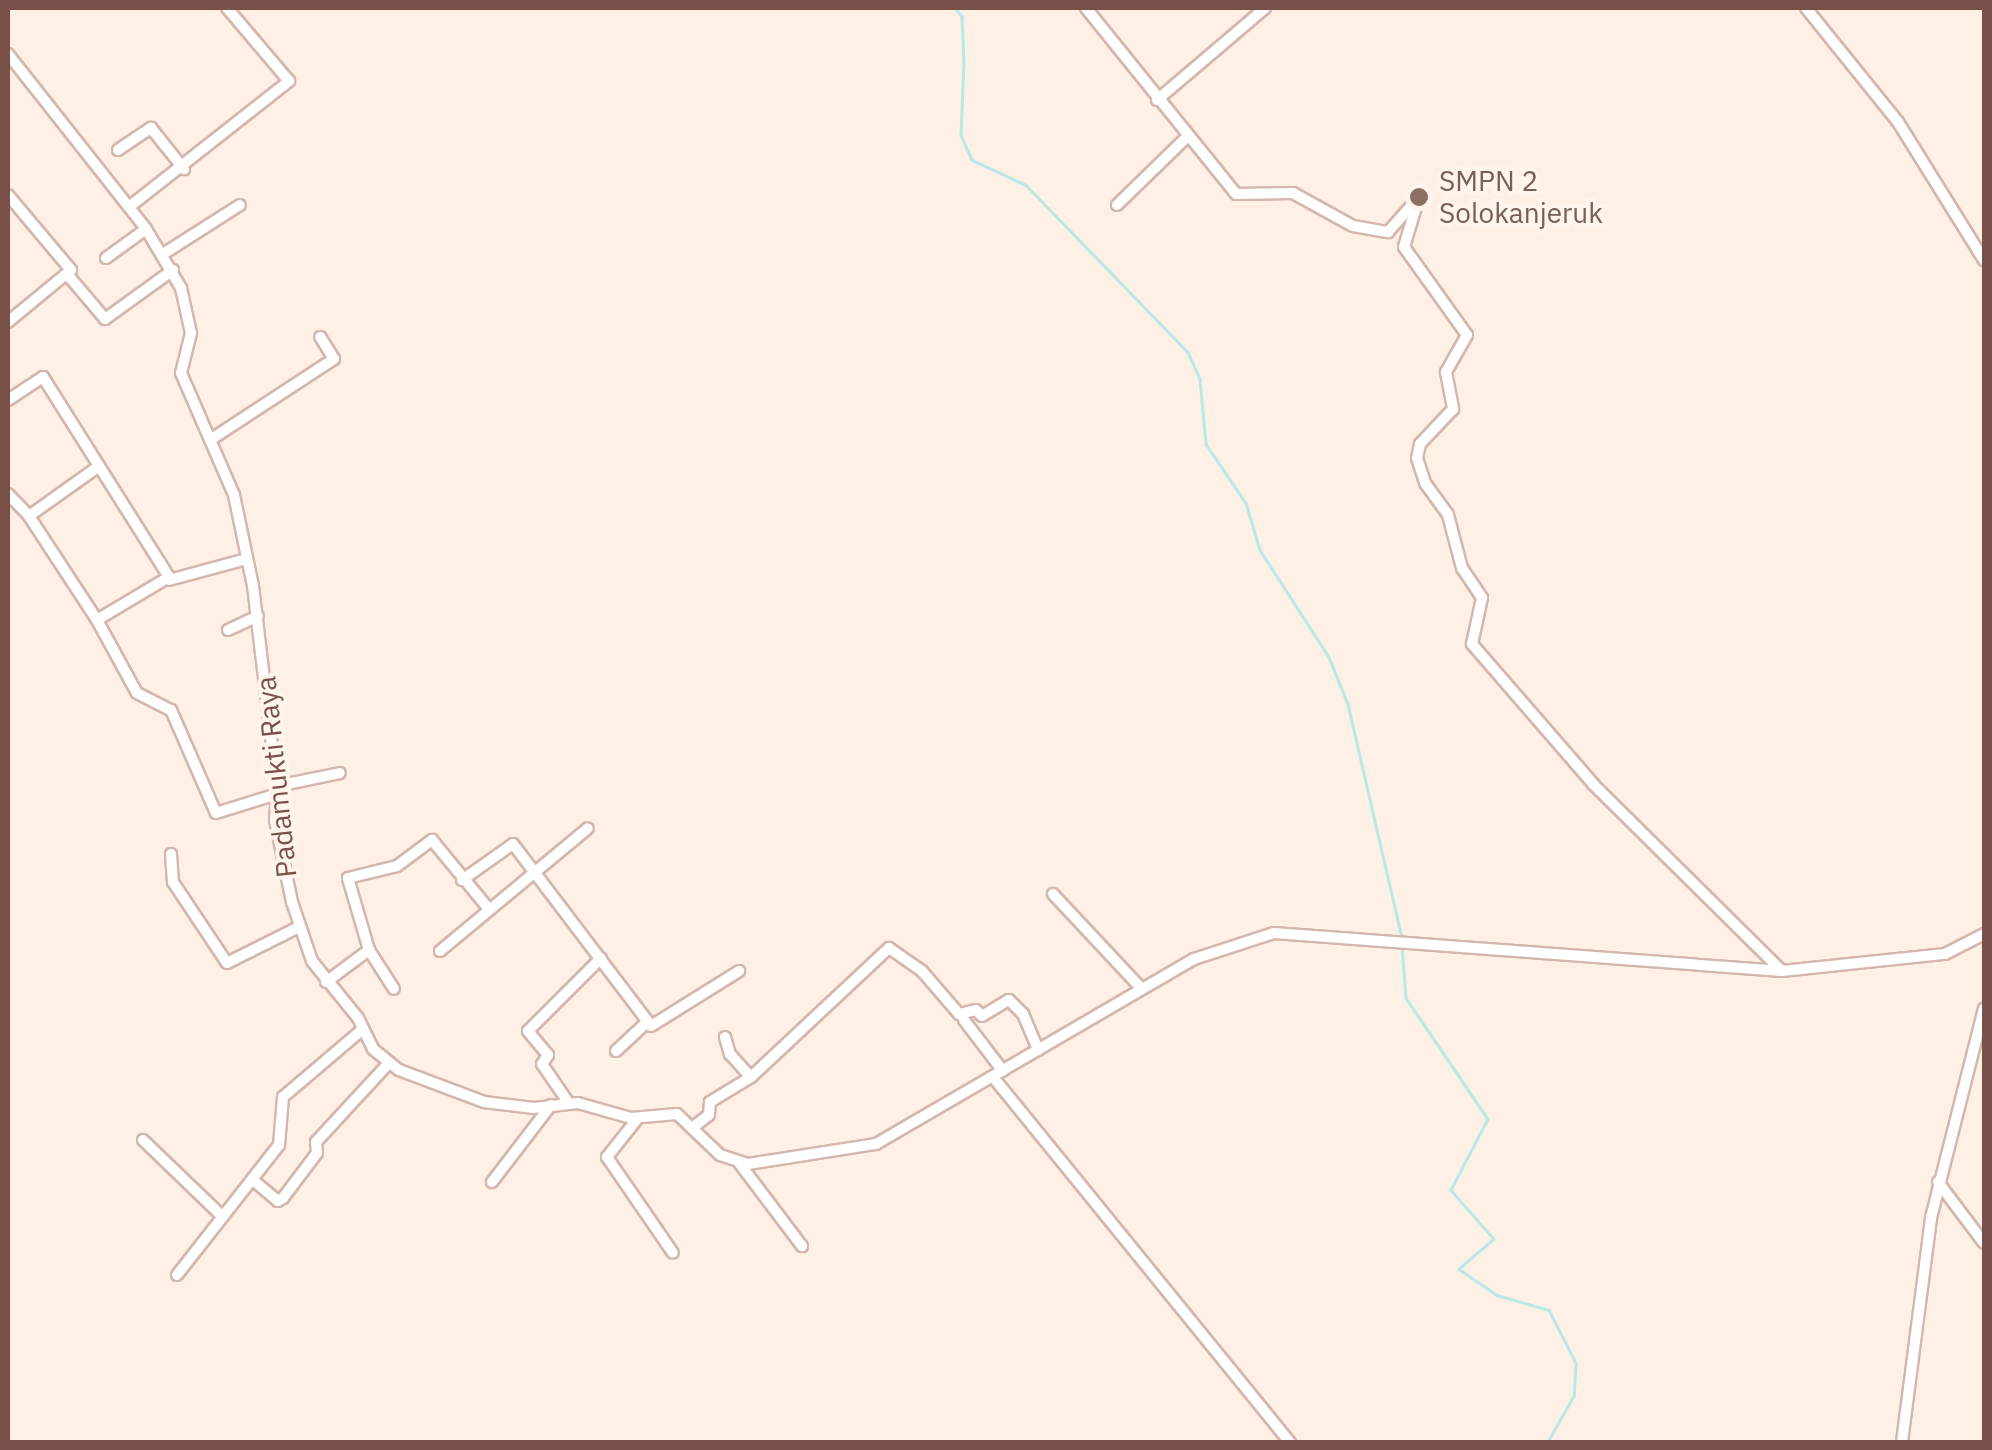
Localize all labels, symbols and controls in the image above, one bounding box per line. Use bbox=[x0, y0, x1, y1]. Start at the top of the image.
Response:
place label: SMPN 2 Solokanjeruk bbox=[1439, 164, 1603, 230]
marker: SMPN 2 Solokanjeruk bbox=[1408, 186, 1430, 208]
street label: Padamukti Raya bbox=[249, 675, 303, 879]

